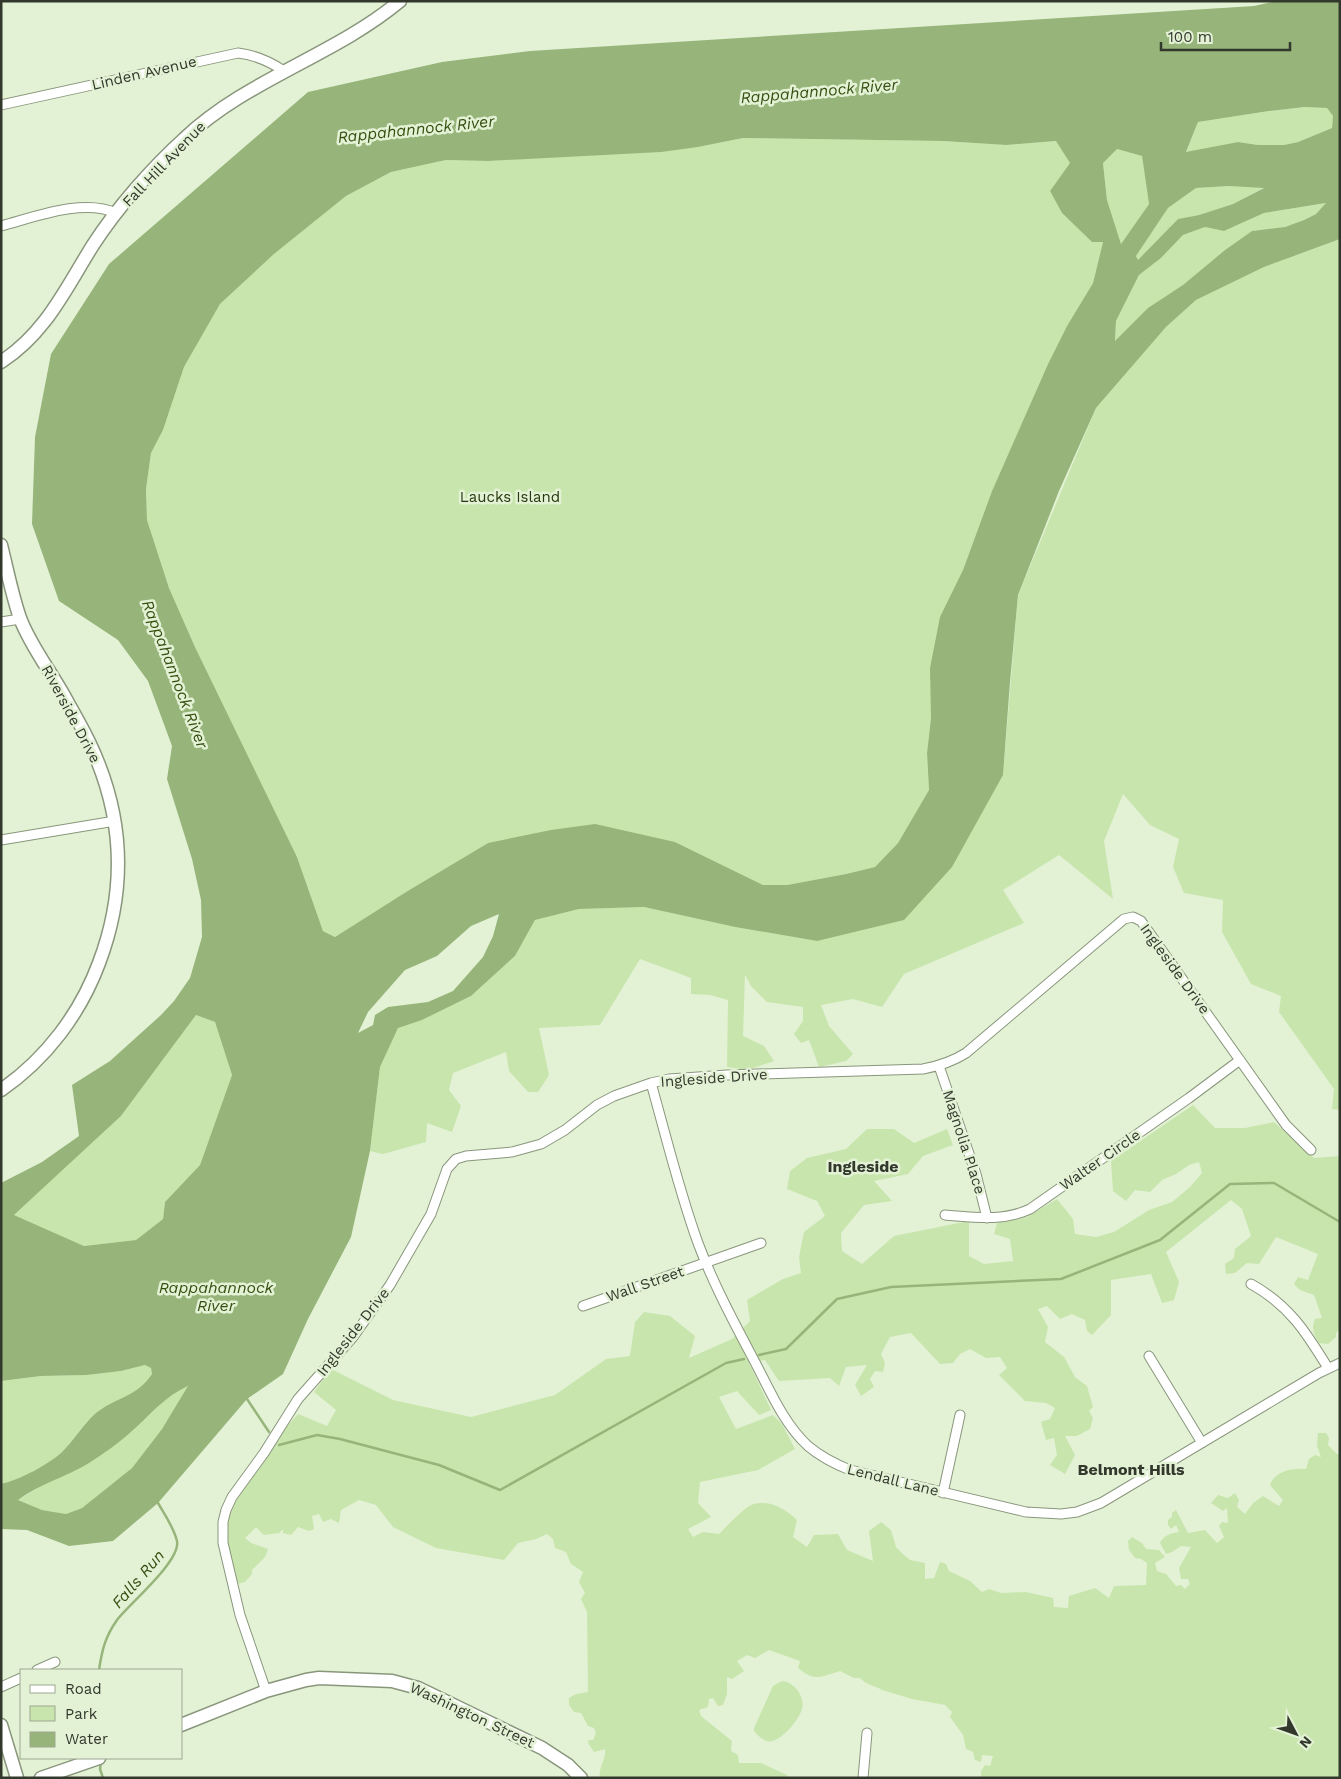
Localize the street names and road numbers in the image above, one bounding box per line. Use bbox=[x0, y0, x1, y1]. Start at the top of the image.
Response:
street label: Linden Avenue bbox=[90, 52, 198, 94]
street label: Fall Hill Avenue bbox=[119, 118, 209, 210]
street label: Riverside Drive bbox=[38, 662, 104, 766]
street label: Ingleside Drive bbox=[1136, 920, 1214, 1018]
street label: Ingleside Drive bbox=[660, 1065, 768, 1091]
street label: Magnolia Place bbox=[939, 1088, 989, 1196]
street label: Walter Circle bbox=[1056, 1126, 1144, 1194]
street label: Wall Street bbox=[604, 1262, 687, 1306]
street label: Ingleside Drive bbox=[313, 1284, 393, 1380]
street label: Lendall Lane bbox=[845, 1460, 941, 1500]
street label: Washington Street bbox=[407, 1678, 538, 1752]

